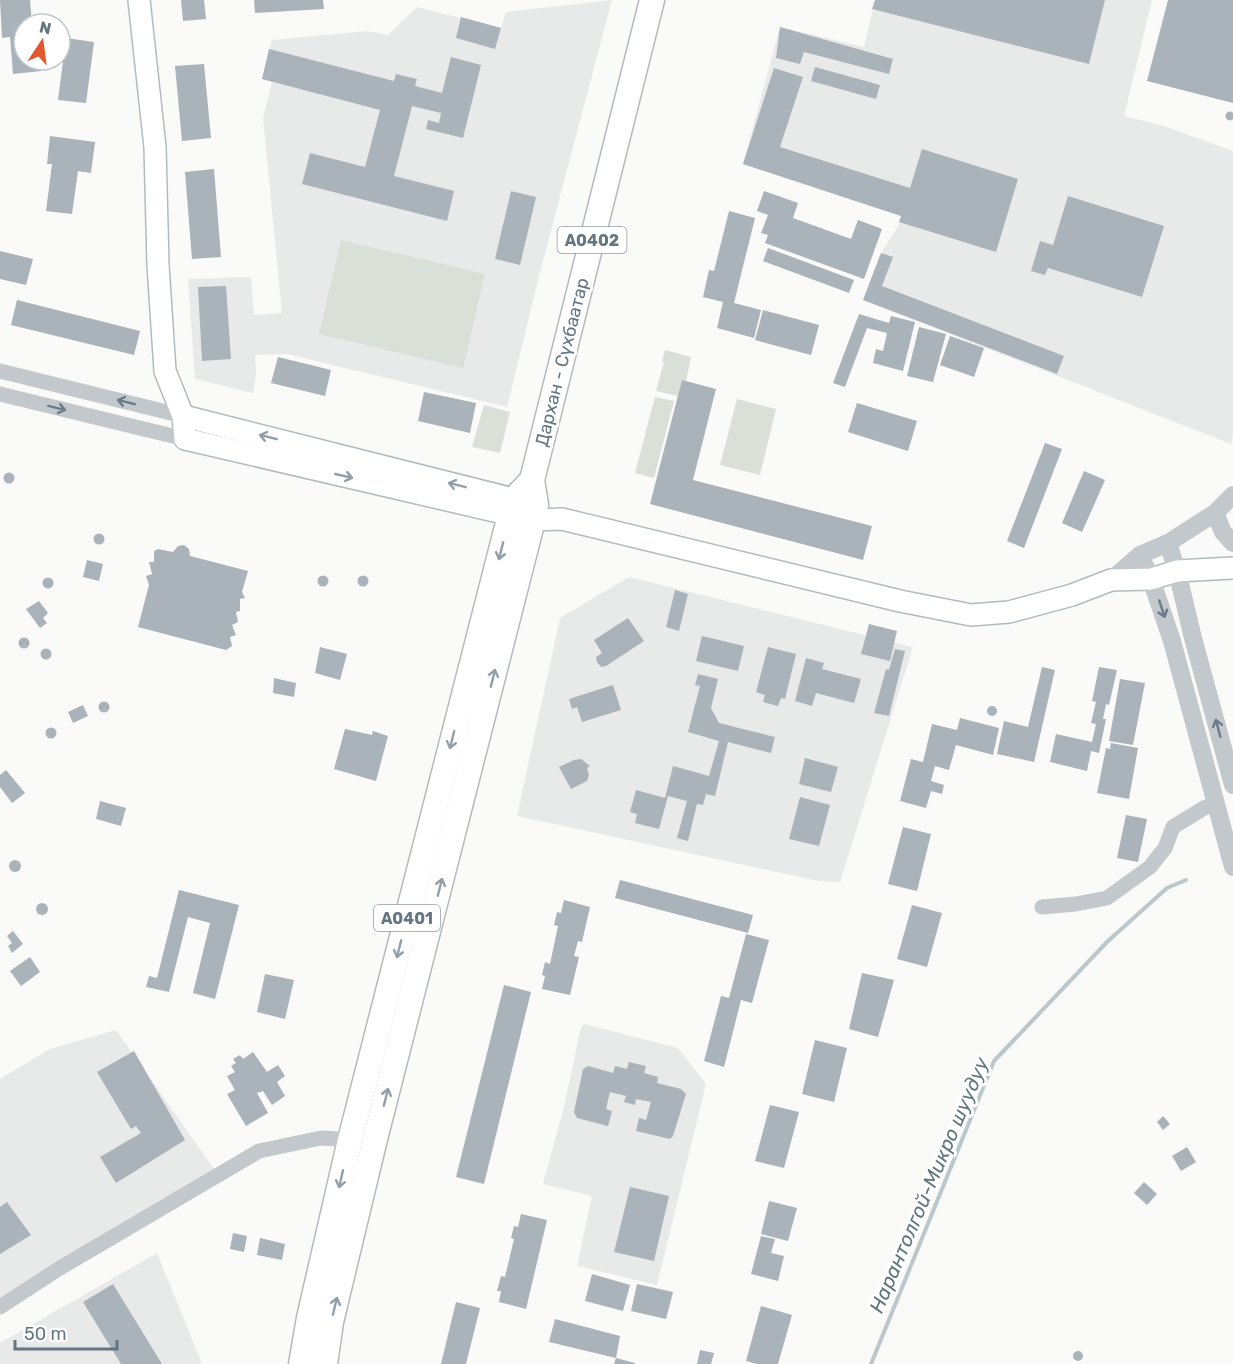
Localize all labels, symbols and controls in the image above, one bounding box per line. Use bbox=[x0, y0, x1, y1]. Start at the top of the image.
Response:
north arrow bbox=[12, 12, 72, 72]
text: N bbox=[38, 17, 53, 38]
road number: A0402 bbox=[558, 227, 626, 253]
street label: Дархан - Сүхбаатар bbox=[530, 275, 594, 449]
one-way arrow bbox=[117, 395, 136, 407]
one-way arrow bbox=[47, 402, 66, 414]
one-way arrow bbox=[259, 431, 278, 443]
one-way arrow bbox=[334, 471, 353, 483]
one-way arrow bbox=[448, 478, 467, 490]
one-way arrow bbox=[494, 541, 506, 560]
one-way arrow bbox=[1157, 599, 1168, 618]
one-way arrow bbox=[487, 669, 499, 688]
one-way arrow bbox=[1211, 719, 1223, 738]
one-way arrow bbox=[446, 730, 458, 749]
one-way arrow bbox=[434, 878, 446, 897]
road number: A0401 bbox=[374, 905, 440, 931]
one-way arrow bbox=[392, 939, 404, 958]
water label: Нарантолгой-Микро шуудуу bbox=[864, 1053, 994, 1316]
one-way arrow bbox=[381, 1087, 393, 1106]
one-way arrow bbox=[334, 1169, 346, 1188]
one-way arrow bbox=[329, 1297, 341, 1316]
scale bar bbox=[15, 1313, 117, 1351]
text: 50 m bbox=[24, 1323, 67, 1345]

